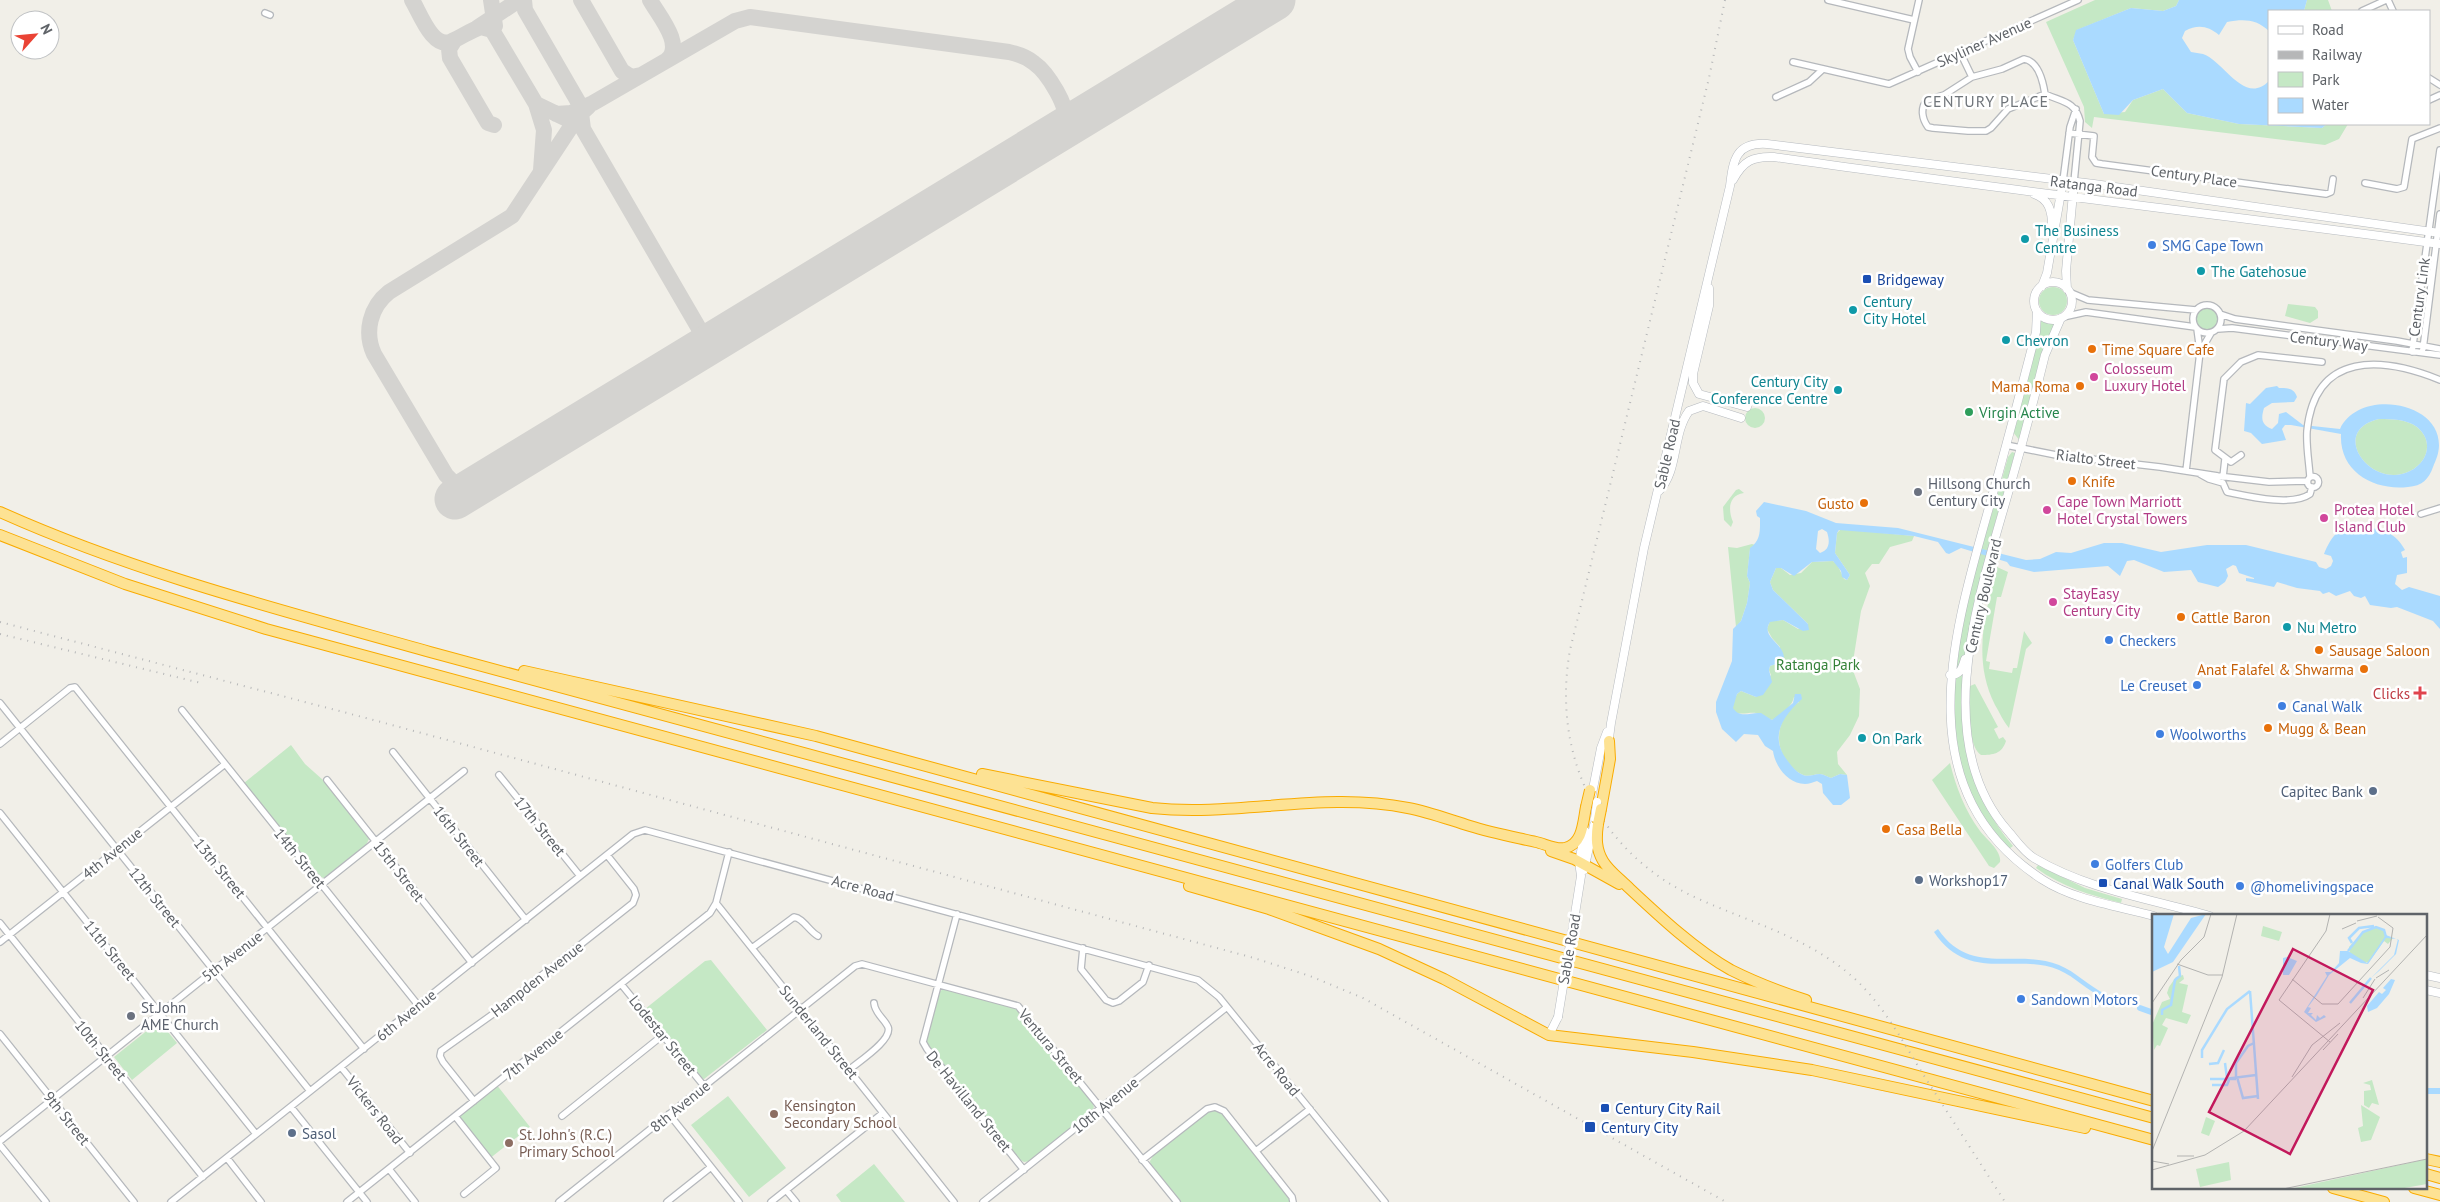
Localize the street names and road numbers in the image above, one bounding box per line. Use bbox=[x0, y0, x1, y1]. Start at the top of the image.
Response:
street label: Skyliner Avenue bbox=[1934, 13, 2034, 71]
street label: Century Place bbox=[2150, 161, 2238, 191]
street label: Ratanga Road bbox=[2049, 171, 2139, 201]
street label: Century Link bbox=[2404, 255, 2434, 338]
street label: Century Way bbox=[2289, 327, 2369, 355]
street label: Sable Road bbox=[1650, 417, 1684, 491]
street label: Rialto Street bbox=[2055, 445, 2137, 473]
street label: Century Boulevard bbox=[1961, 537, 2005, 655]
street label: 17th Street bbox=[510, 792, 570, 860]
street label: 16th Street bbox=[429, 802, 489, 870]
street label: 4th Avenue bbox=[78, 823, 146, 883]
street label: 14th Street bbox=[270, 824, 330, 892]
street label: 13th Street bbox=[190, 834, 250, 902]
street label: 15th Street bbox=[369, 837, 429, 905]
street label: 12th Street bbox=[125, 863, 185, 931]
street label: Acre Road bbox=[830, 871, 896, 905]
street label: Sable Road bbox=[1553, 912, 1585, 986]
street label: 11th Street bbox=[80, 916, 140, 984]
street label: 5th Avenue bbox=[198, 926, 266, 986]
street label: Hampden Avenue bbox=[487, 937, 587, 1021]
street label: Sunderland Street bbox=[775, 981, 863, 1083]
street label: 6th Avenue bbox=[372, 985, 440, 1045]
street label: Lodestar Street bbox=[625, 991, 701, 1079]
street label: Ventura Street bbox=[1014, 1004, 1088, 1087]
street label: 10th Street bbox=[71, 1016, 131, 1084]
street label: 7th Avenue bbox=[499, 1024, 567, 1084]
street label: Acre Road bbox=[1250, 1038, 1304, 1100]
street label: De Havilland Street bbox=[922, 1046, 1016, 1156]
street label: Vickers Road bbox=[342, 1071, 407, 1148]
street label: 10th Avenue bbox=[1068, 1072, 1142, 1138]
street label: 8th Avenue bbox=[646, 1076, 714, 1136]
street label: 9th Street bbox=[40, 1087, 94, 1149]

